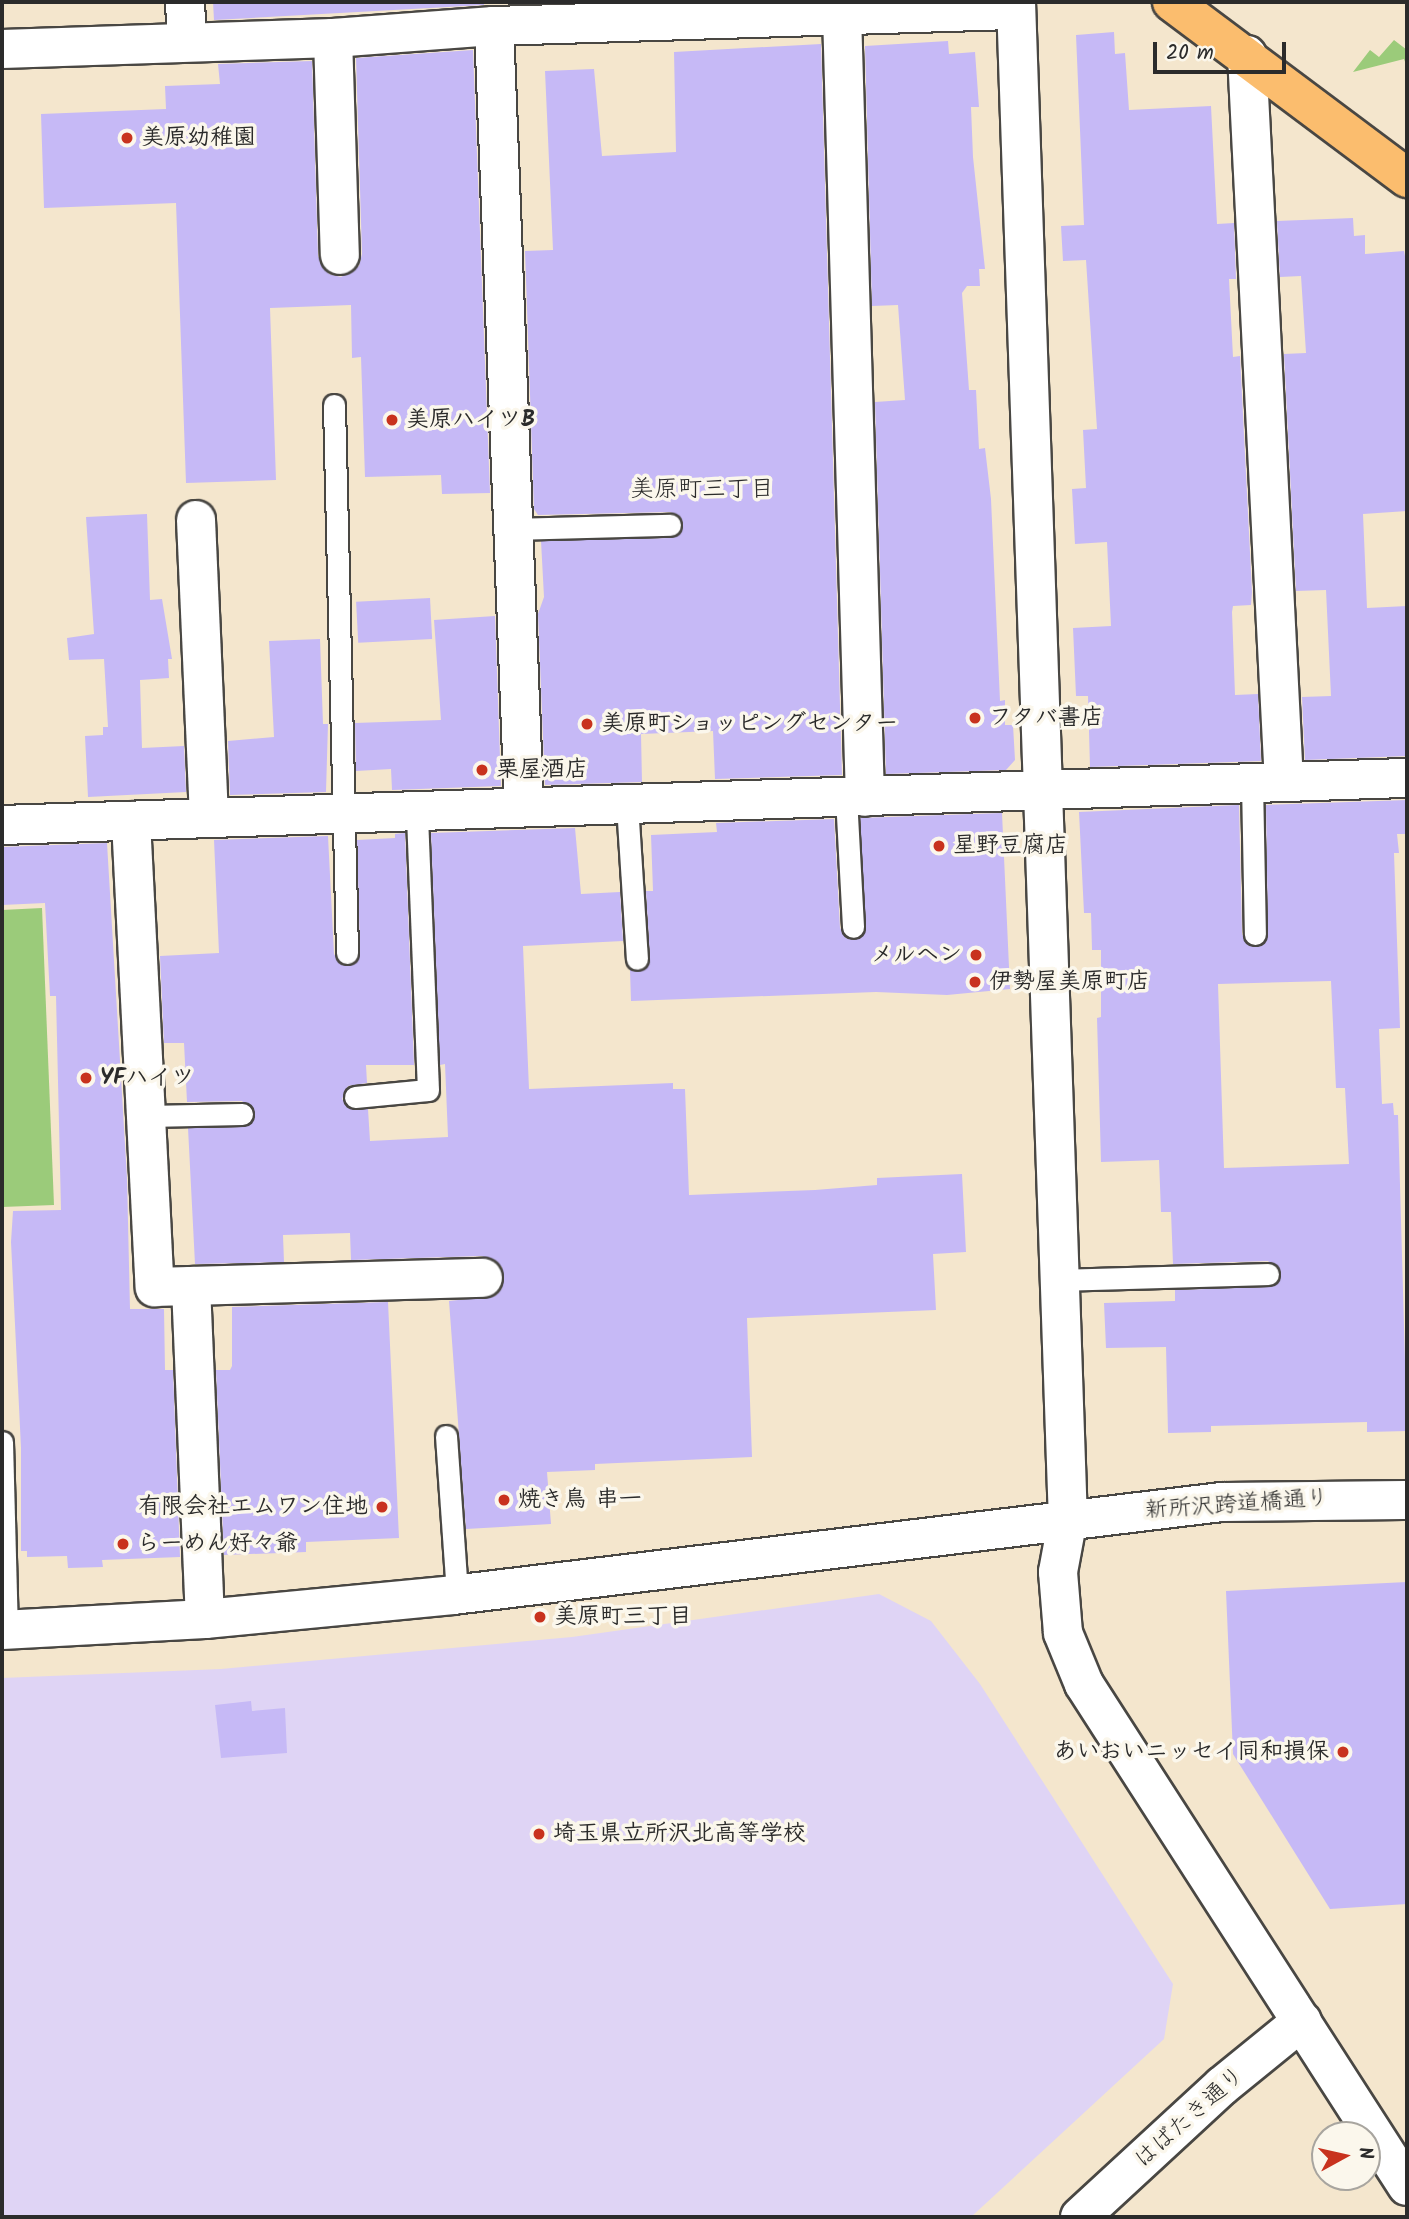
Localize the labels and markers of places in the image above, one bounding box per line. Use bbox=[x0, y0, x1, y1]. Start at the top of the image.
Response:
place label: 美原幼稚園 bbox=[141, 124, 256, 152]
marker: 美原幼稚園 bbox=[119, 130, 135, 146]
place label: 美原ハイツB bbox=[406, 406, 535, 434]
marker: 美原ハイツB bbox=[384, 412, 400, 428]
place label: フタバ書店 bbox=[989, 704, 1104, 732]
place label: 美原町ショッピングセンター bbox=[601, 710, 900, 738]
marker: フタバ書店 bbox=[967, 710, 983, 726]
marker: 美原町ショッピングセンター bbox=[579, 716, 595, 732]
place label: 栗屋酒店 bbox=[496, 756, 588, 784]
marker: 栗屋酒店 bbox=[474, 762, 490, 778]
place label: 星野豆腐店 bbox=[953, 832, 1068, 860]
marker: 星野豆腐店 bbox=[931, 838, 947, 854]
place label: メルヘン bbox=[870, 941, 962, 969]
marker: メルヘン bbox=[968, 947, 984, 963]
place label: 伊勢屋美原町店 bbox=[989, 968, 1150, 996]
marker: 伊勢屋美原町店 bbox=[967, 974, 983, 990]
place label: YFハイツ bbox=[100, 1064, 194, 1092]
marker: YFハイツ bbox=[78, 1070, 94, 1086]
place label: 焼き鳥 串一 bbox=[518, 1486, 642, 1514]
marker: 焼き鳥 串一 bbox=[496, 1492, 512, 1508]
place label: 有限会社エムワン住地 bbox=[138, 1493, 368, 1521]
marker: 有限会社エムワン住地 bbox=[374, 1499, 390, 1515]
place label: らーめん好々爺 bbox=[137, 1530, 298, 1558]
marker: らーめん好々爺 bbox=[115, 1536, 131, 1552]
place label: 美原町三丁目 bbox=[554, 1603, 692, 1631]
marker: 美原町三丁目 bbox=[532, 1609, 548, 1625]
place label: あいおいニッセイ同和損保 bbox=[1053, 1738, 1329, 1766]
marker: あいおいニッセイ同和損保 bbox=[1335, 1744, 1351, 1760]
place label: 埼玉県立所沢北高等学校 bbox=[553, 1820, 806, 1848]
marker: 埼玉県立所沢北高等学校 bbox=[531, 1826, 547, 1842]

